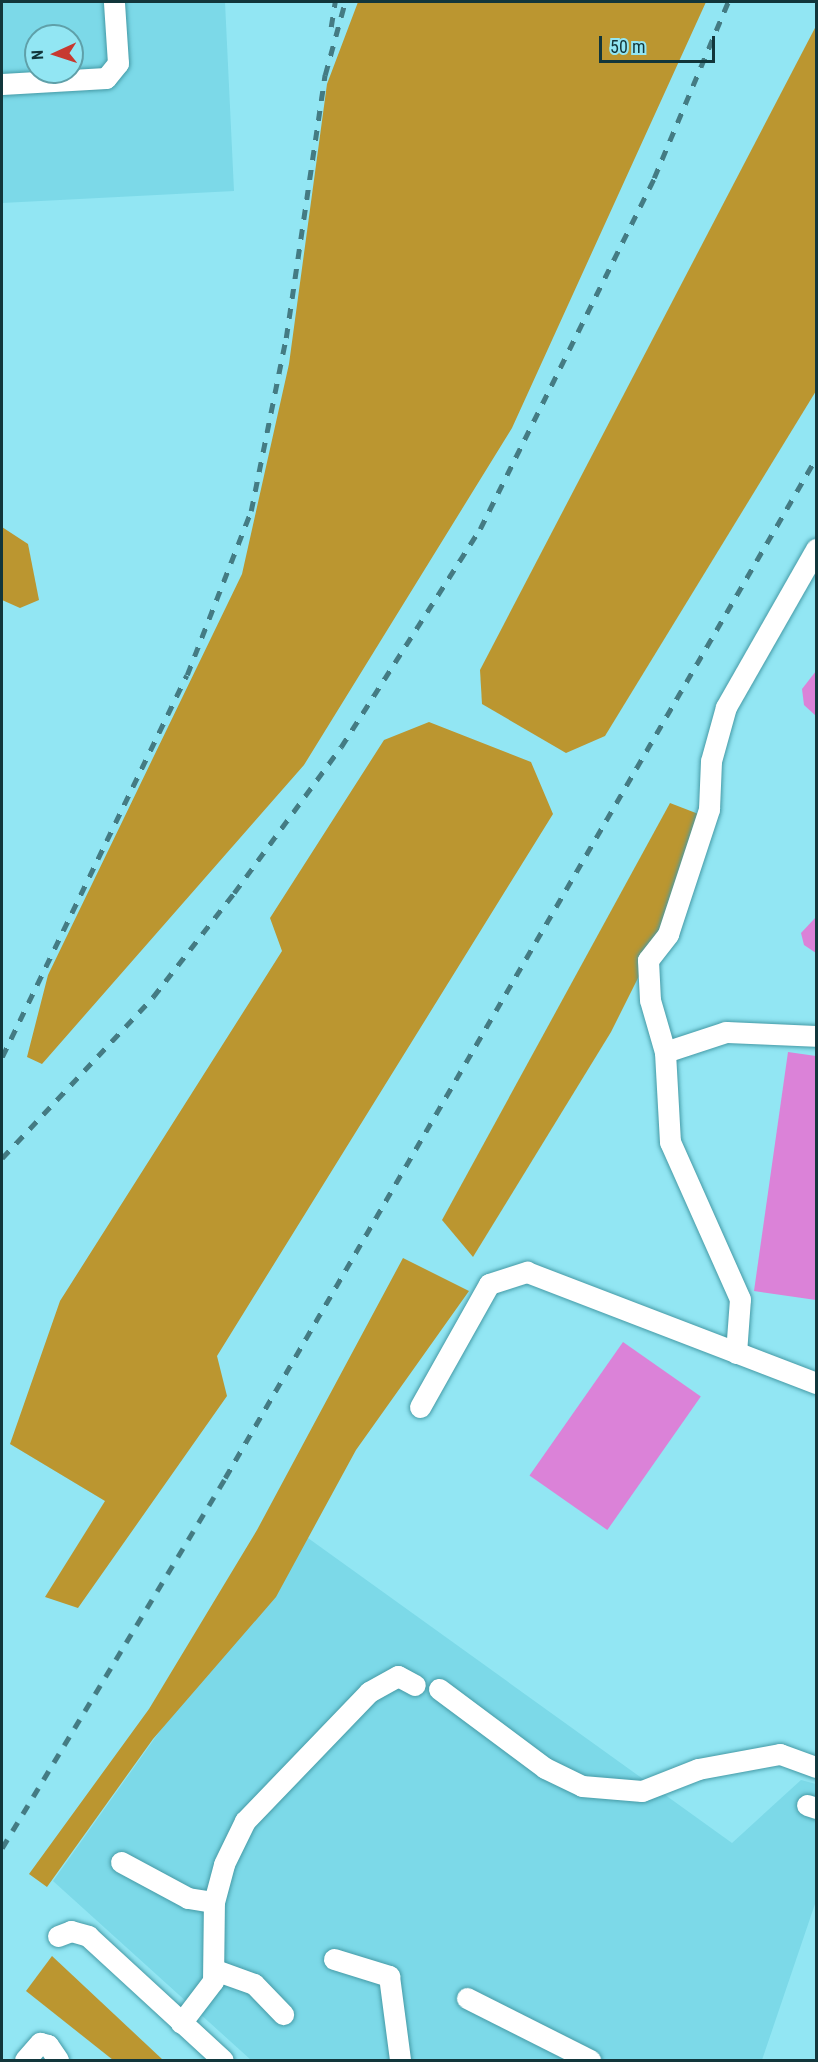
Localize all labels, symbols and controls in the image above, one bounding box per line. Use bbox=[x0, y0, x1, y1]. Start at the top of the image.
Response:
north arrow bbox=[24, 24, 84, 84]
scale bar bbox=[602, 24, 718, 62]
text: 50 m bbox=[610, 36, 645, 57]
text: N bbox=[28, 49, 47, 60]

